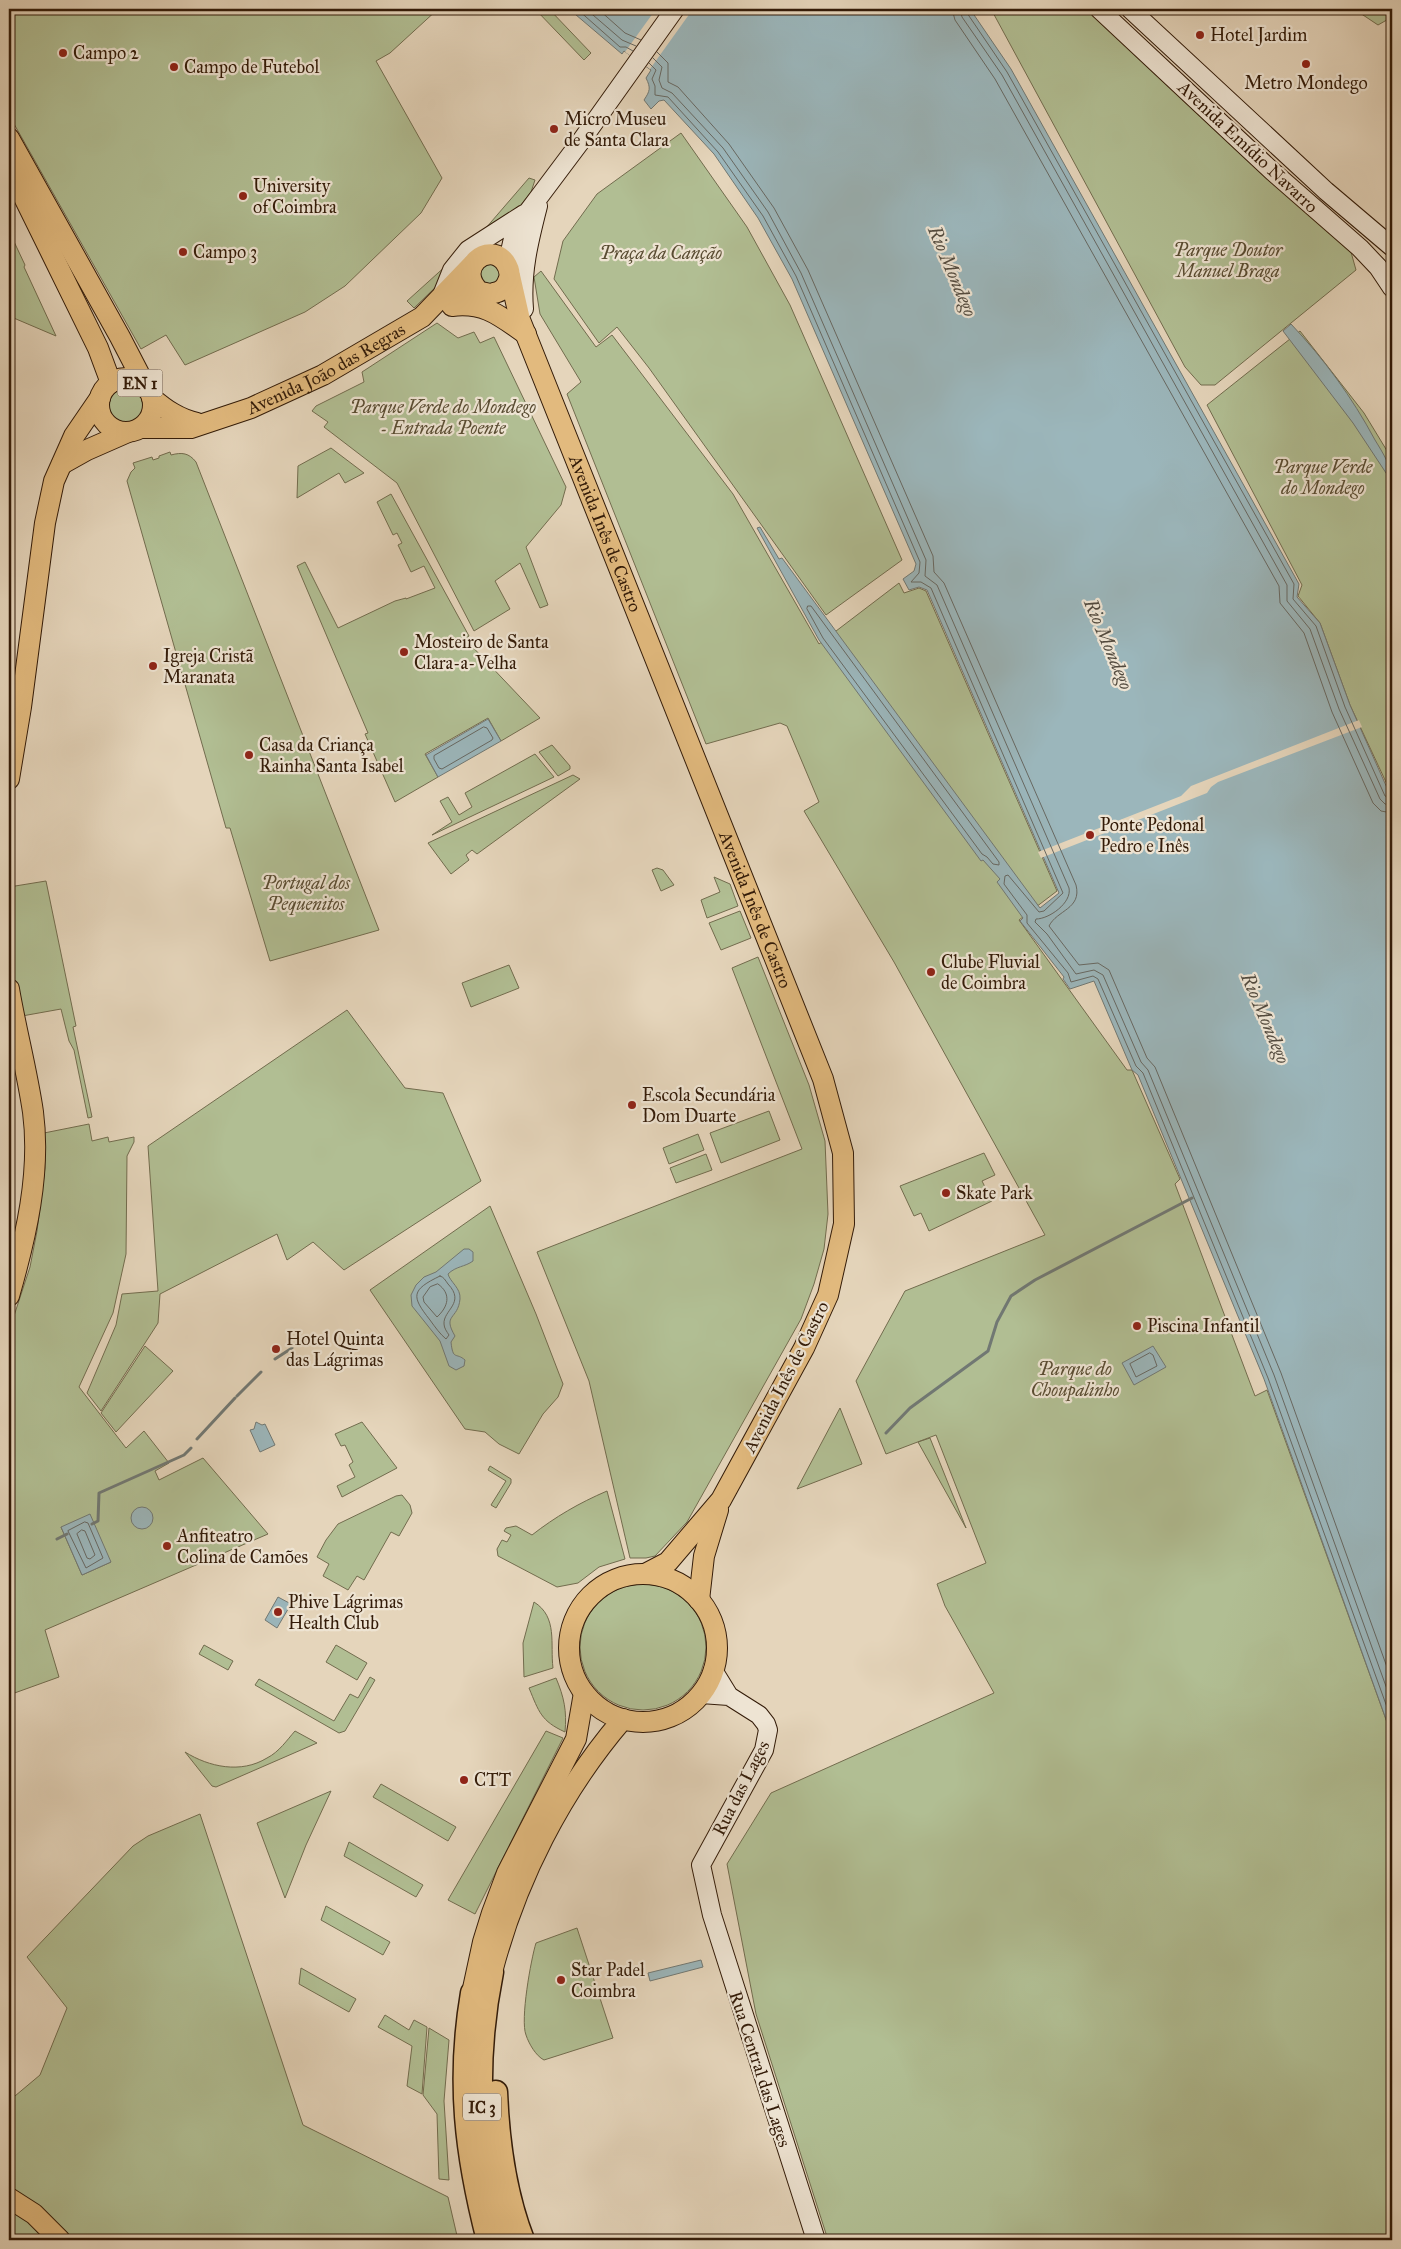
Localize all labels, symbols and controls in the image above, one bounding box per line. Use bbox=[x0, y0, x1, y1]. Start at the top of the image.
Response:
place label: Hotel Jardim bbox=[1210, 24, 1307, 47]
marker: Hotel Jardim bbox=[1194, 29, 1206, 41]
place label: Campo 2 bbox=[73, 42, 139, 64]
marker: Campo 2 bbox=[57, 47, 69, 59]
place label: Campo de Futebol bbox=[184, 56, 319, 78]
marker: Metro Mondego bbox=[1300, 58, 1312, 70]
marker: Campo de Futebol bbox=[168, 61, 180, 73]
place label: Metro Mondego bbox=[1244, 72, 1368, 95]
street label: Avenida Emídio Navarro bbox=[1173, 76, 1323, 218]
place label: Micro Museu de Santa Clara bbox=[564, 108, 669, 151]
marker: Micro Museu de Santa Clara bbox=[548, 123, 560, 135]
place label: University of Coimbra bbox=[253, 175, 337, 218]
marker: University of Coimbra bbox=[237, 190, 249, 202]
water label: Rio Mondego bbox=[923, 221, 982, 320]
park label: Parque Doutor Manuel Braga bbox=[1173, 239, 1284, 282]
place label: Campo 3 bbox=[193, 241, 257, 263]
park label: Praça da Canção bbox=[600, 242, 722, 264]
marker: Campo 3 bbox=[177, 246, 189, 258]
street label: Avenida João das Regras bbox=[243, 318, 409, 420]
road number: EN 1 bbox=[118, 369, 162, 396]
park label: Parque Verde do Mondego - Entrada Poente bbox=[350, 396, 536, 439]
street label: Avenida Inês de Castro bbox=[564, 451, 646, 615]
park label: Parque Verde do Mondego bbox=[1274, 456, 1374, 499]
water label: Rio Mondego bbox=[1079, 594, 1138, 693]
place label: Mosteiro de Santa Clara-a-Velha bbox=[414, 631, 549, 674]
place label: Igreja Cristã Maranata bbox=[163, 645, 254, 688]
marker: Mosteiro de Santa Clara-a-Velha bbox=[398, 646, 410, 658]
marker: Igreja Cristã Maranata bbox=[147, 660, 159, 672]
place label: Casa da Criança Rainha Santa Isabel bbox=[259, 734, 404, 777]
marker: Casa da Criança Rainha Santa Isabel bbox=[243, 749, 255, 761]
place label: Ponte Pedonal Pedro e Inês bbox=[1100, 814, 1204, 857]
street label: Avenida Inês de Castro bbox=[714, 827, 797, 991]
marker: Ponte Pedonal Pedro e Inês bbox=[1084, 829, 1096, 841]
park label: Portugal dos Pequenitos bbox=[262, 872, 351, 915]
place label: Clube Fluvial de Coimbra bbox=[941, 951, 1040, 994]
marker: Clube Fluvial de Coimbra bbox=[925, 966, 937, 978]
water label: Rio Mondego bbox=[1236, 968, 1295, 1067]
place label: Escola Secundária Dom Duarte bbox=[642, 1084, 776, 1127]
marker: Escola Secundária Dom Duarte bbox=[626, 1099, 638, 1111]
place label: Skate Park bbox=[956, 1182, 1033, 1204]
marker: Skate Park bbox=[940, 1187, 952, 1199]
street label: Avenida Inês de Castro bbox=[738, 1298, 834, 1457]
place label: Piscina Infantil bbox=[1147, 1315, 1260, 1337]
marker: Piscina Infantil bbox=[1131, 1320, 1143, 1332]
place label: Hotel Quinta das Lágrimas bbox=[286, 1328, 384, 1372]
marker: Hotel Quinta das Lágrimas bbox=[270, 1343, 282, 1355]
park label: Parque do Choupalinho bbox=[1031, 1358, 1120, 1402]
place label: Anfiteatro Colina de Camões bbox=[176, 1525, 308, 1568]
marker: Anfiteatro Colina de Camões bbox=[161, 1540, 173, 1552]
place label: Phive Lágrimas Health Club bbox=[288, 1591, 403, 1634]
marker: Phive Lágrimas Health Club bbox=[272, 1606, 284, 1618]
street label: Rua das Lages bbox=[708, 1737, 775, 1840]
place label: CTT bbox=[474, 1769, 511, 1791]
marker: CTT bbox=[458, 1774, 470, 1786]
place label: Star Padel Coimbra bbox=[571, 1959, 645, 2002]
marker: Star Padel Coimbra bbox=[555, 1974, 567, 1986]
street label: Rua Central das Lages bbox=[723, 1988, 796, 2150]
road number: IC 3 bbox=[463, 2094, 501, 2120]

